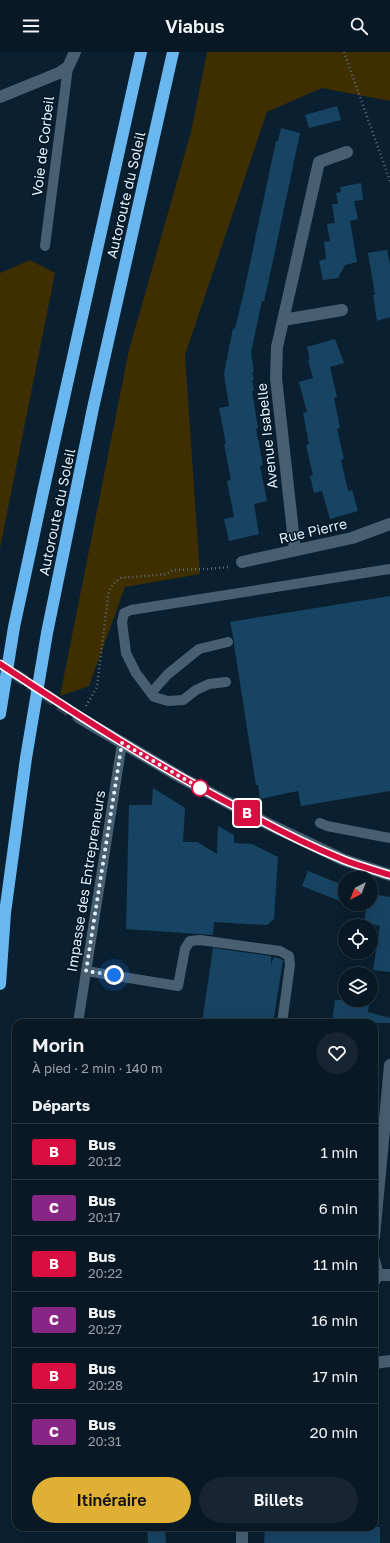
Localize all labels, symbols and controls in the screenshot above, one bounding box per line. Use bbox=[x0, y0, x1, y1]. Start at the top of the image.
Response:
icon: menu bbox=[20, 15, 42, 37]
text: Viabus bbox=[165, 15, 225, 37]
icon: search bbox=[348, 15, 370, 37]
street label: Voie de Corbeil bbox=[28, 95, 57, 197]
street label: Autoroute du Soleil bbox=[103, 130, 148, 260]
street label: Avenue Isabelle bbox=[252, 382, 281, 490]
street label: Autoroute du Soleil bbox=[35, 447, 78, 577]
street label: Rue Pierre bbox=[277, 514, 349, 547]
unlabelled marker bbox=[191, 779, 209, 797]
street label: Impasse des Entrepreneurs bbox=[63, 789, 108, 973]
line badge: B bbox=[234, 800, 260, 826]
text: B bbox=[242, 804, 252, 821]
north arrow bbox=[338, 871, 378, 911]
map controls bbox=[338, 871, 378, 1007]
button: locate bbox=[338, 919, 378, 959]
your location bbox=[104, 965, 124, 985]
button: layers bbox=[338, 967, 378, 1007]
button: heart bbox=[316, 1032, 358, 1074]
text: Morin bbox=[32, 1033, 84, 1056]
text: À pied · 2 min · 140 m bbox=[32, 1060, 163, 1076]
text: Départs bbox=[32, 1096, 90, 1114]
text: Bus bbox=[88, 1135, 116, 1153]
text: B bbox=[49, 1143, 59, 1160]
text: 1 min bbox=[320, 1143, 358, 1161]
text: 20:12 bbox=[88, 1153, 121, 1169]
text: Bus bbox=[88, 1191, 116, 1209]
text: C bbox=[49, 1199, 59, 1216]
text: 6 min bbox=[319, 1199, 358, 1217]
text: 20:17 bbox=[88, 1209, 121, 1225]
text: Bus bbox=[88, 1247, 116, 1265]
text: B bbox=[49, 1255, 59, 1272]
text: 11 min bbox=[313, 1255, 358, 1273]
text: 20:22 bbox=[88, 1265, 123, 1281]
text: Bus bbox=[88, 1303, 116, 1321]
text: C bbox=[49, 1311, 59, 1328]
text: 16 min bbox=[311, 1311, 358, 1329]
text: 20:27 bbox=[88, 1321, 122, 1337]
text: Bus bbox=[88, 1359, 116, 1377]
text: B bbox=[49, 1367, 59, 1384]
text: 17 min bbox=[313, 1367, 358, 1385]
text: 20:28 bbox=[88, 1377, 123, 1393]
text: Bus bbox=[88, 1415, 116, 1433]
text: C bbox=[49, 1423, 59, 1440]
text: 20 min bbox=[310, 1423, 358, 1441]
text: 20:31 bbox=[88, 1433, 121, 1449]
button: Itinéraire bbox=[32, 1477, 191, 1523]
button: Billets bbox=[199, 1477, 358, 1523]

